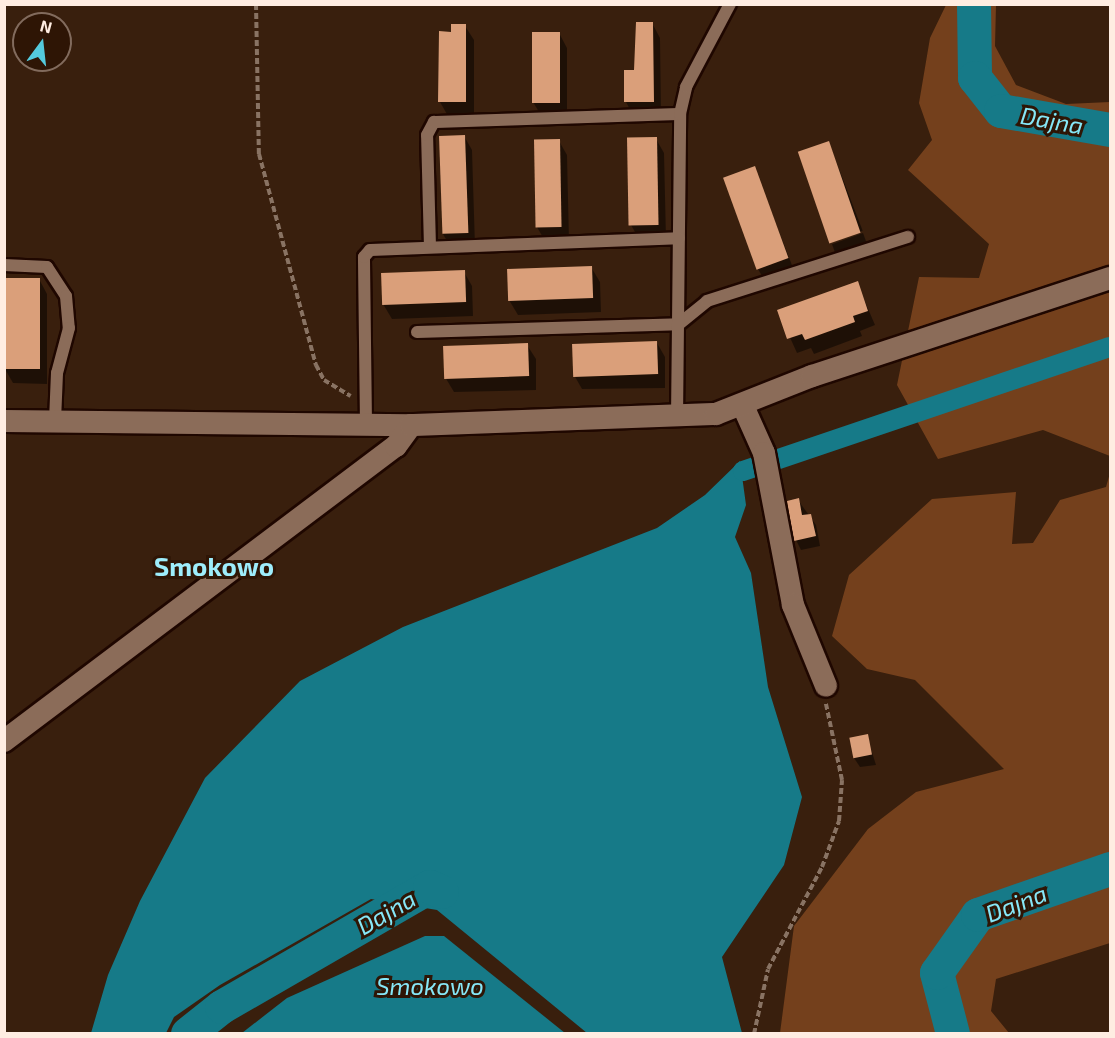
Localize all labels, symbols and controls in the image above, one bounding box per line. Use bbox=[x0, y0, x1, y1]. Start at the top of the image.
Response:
north arrow bbox=[12, 12, 72, 72]
text: N bbox=[38, 15, 54, 37]
water label: Dajna bbox=[1018, 100, 1086, 140]
district label: Smokowo bbox=[154, 550, 274, 582]
water label: Dajna bbox=[981, 878, 1051, 928]
water label: Dajna bbox=[351, 884, 421, 940]
water label: Smokowo bbox=[376, 972, 484, 1000]

